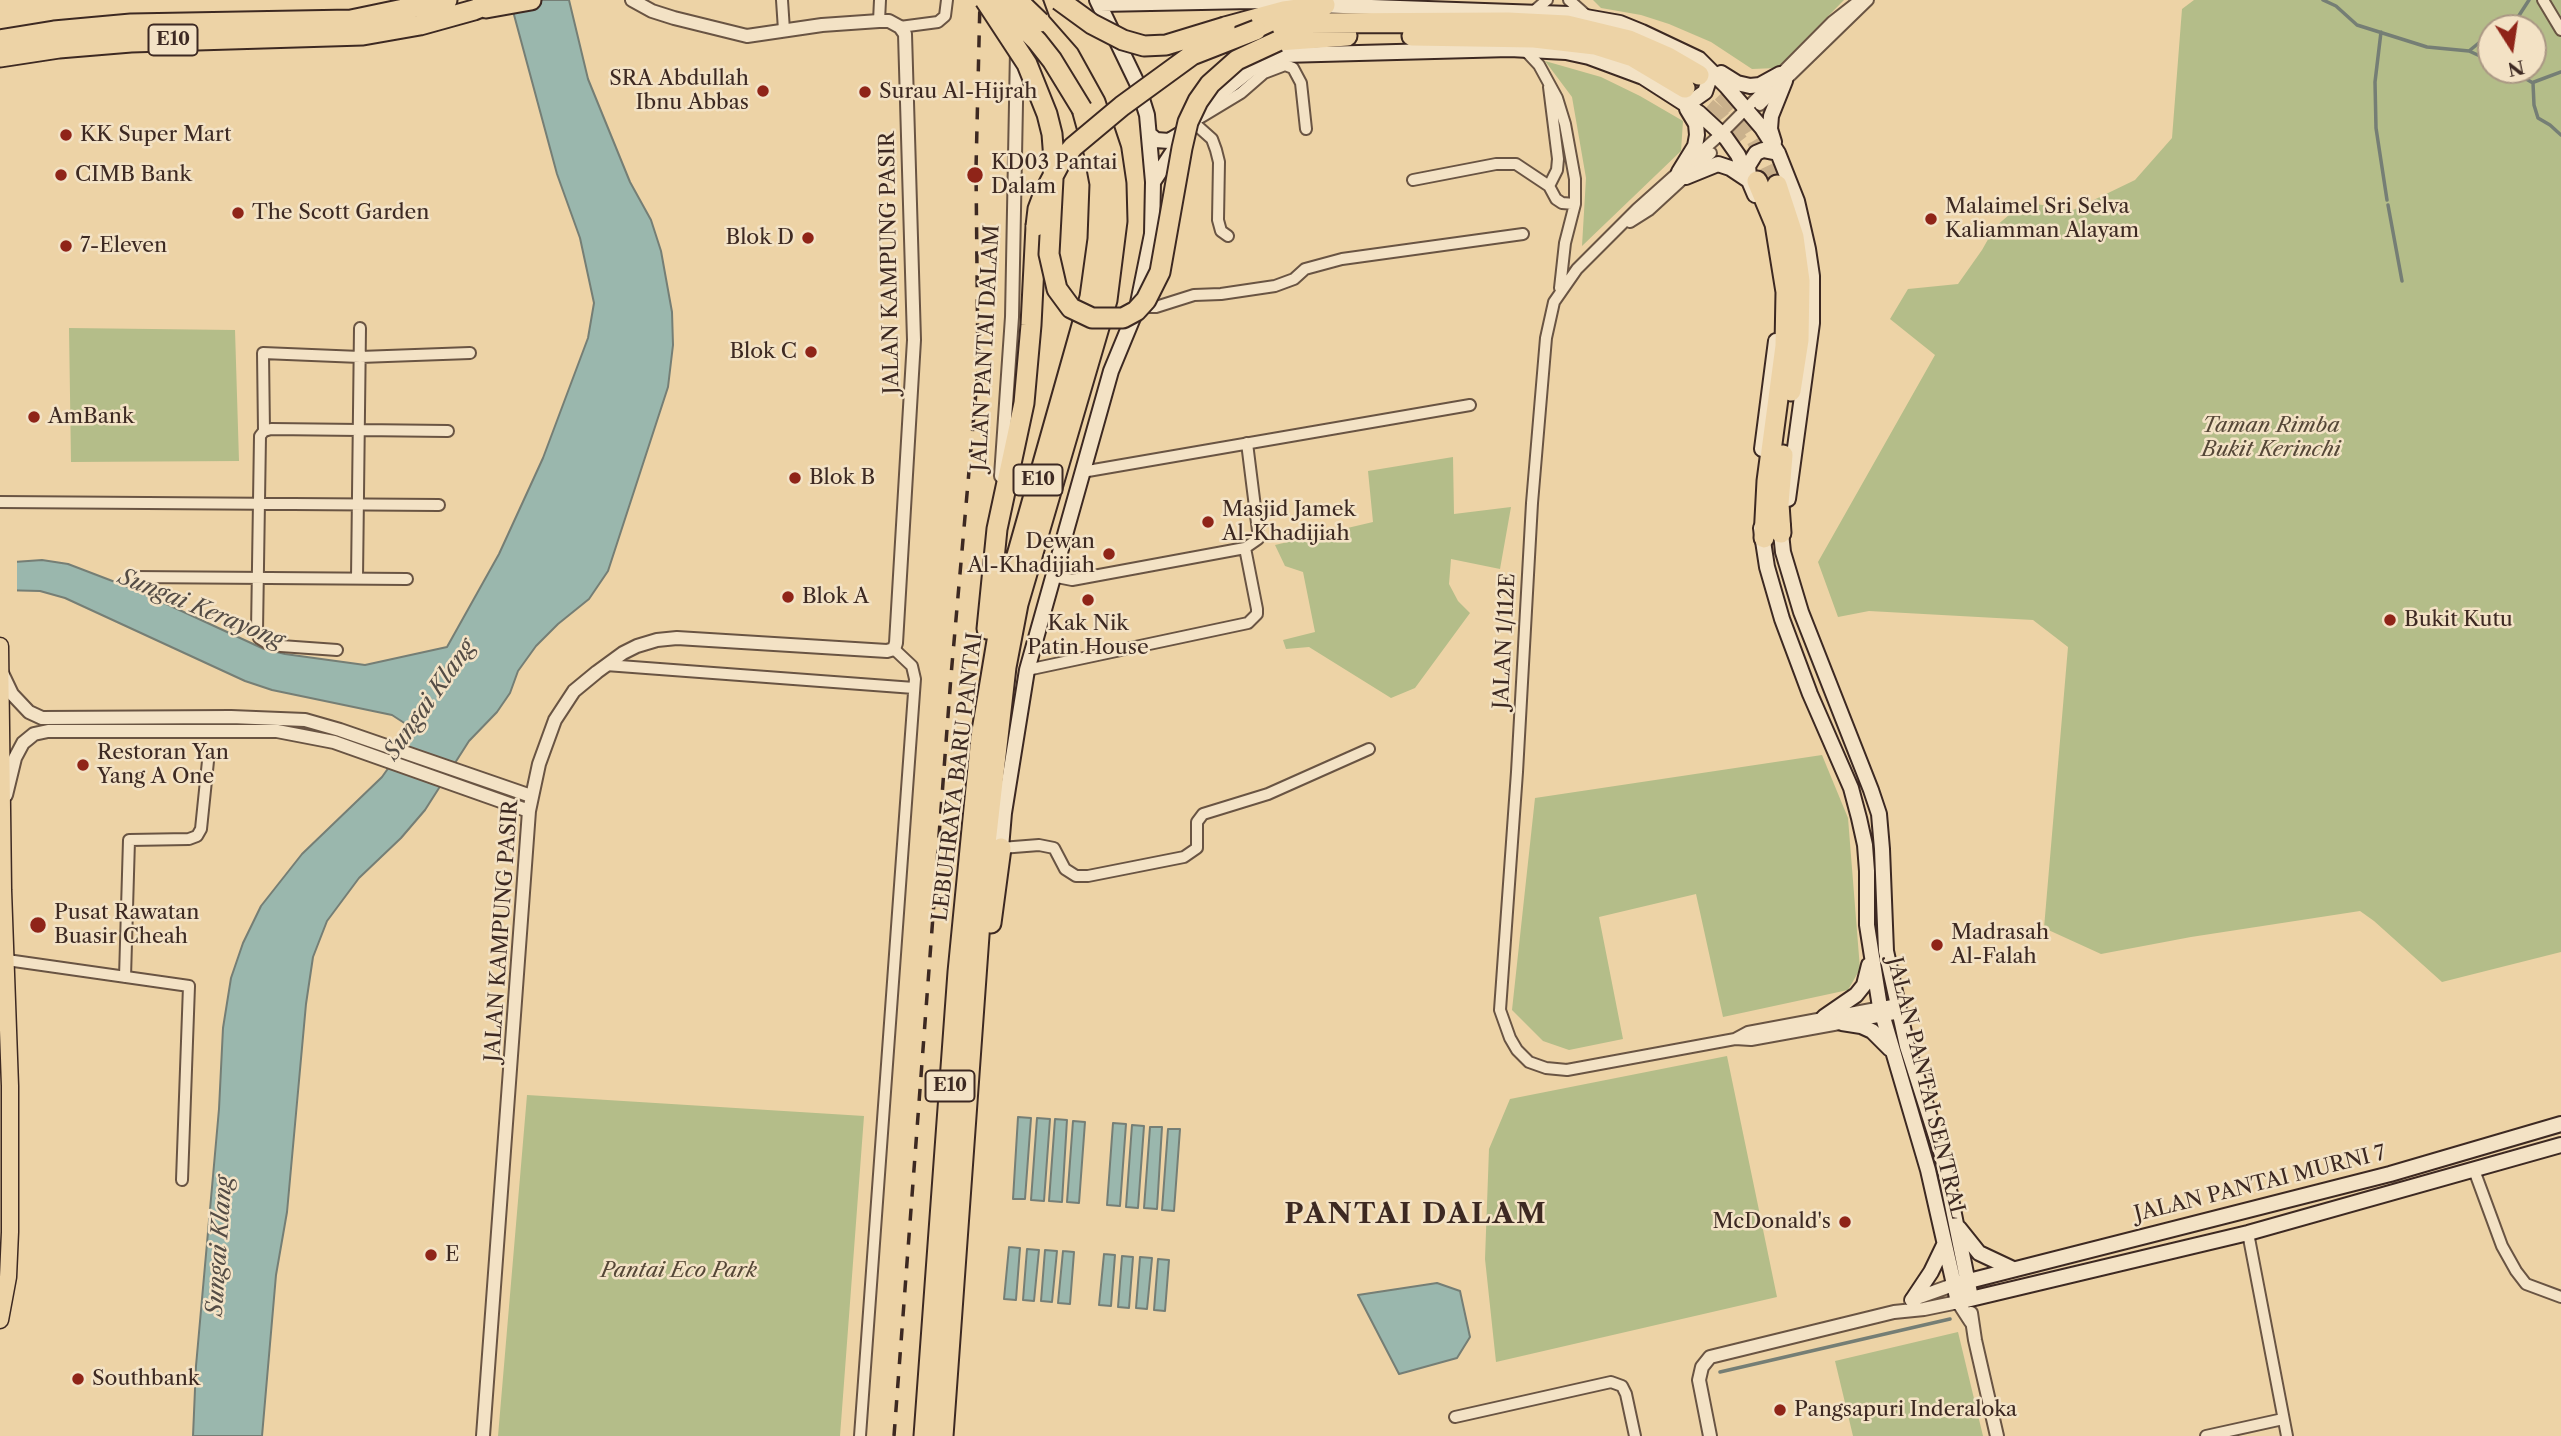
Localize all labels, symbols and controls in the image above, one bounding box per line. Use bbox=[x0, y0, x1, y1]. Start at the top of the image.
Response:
north arrow bbox=[2477, 14, 2547, 84]
road number: E10 bbox=[148, 24, 198, 56]
text: N bbox=[2506, 55, 2527, 81]
place label: SRA Abdullah Ibnu Abbas bbox=[609, 66, 749, 116]
place label: Surau Al-Hijrah bbox=[879, 79, 1037, 105]
marker: SRA Abdullah Ibnu Abbas bbox=[755, 83, 771, 99]
marker: Surau Al-Hijrah bbox=[857, 84, 873, 100]
place label: KK Super Mart bbox=[80, 122, 231, 148]
marker: KK Super Mart bbox=[58, 127, 74, 143]
street label: JALAN KAMPUNG PASIR bbox=[875, 132, 905, 394]
place label: KD03 Pantai Dalam bbox=[991, 150, 1118, 200]
place label: CIMB Bank bbox=[75, 162, 192, 188]
marker: KD03 Pantai Dalam bbox=[965, 165, 985, 185]
marker: CIMB Bank bbox=[53, 167, 69, 183]
place label: Malaimel Sri Selva Kaliamman Alayam bbox=[1945, 194, 2139, 244]
place label: The Scott Garden bbox=[252, 200, 429, 226]
marker: The Scott Garden bbox=[230, 205, 246, 221]
marker: Malaimel Sri Selva Kaliamman Alayam bbox=[1923, 211, 1939, 227]
street label: JALAN PANTAI DALAM bbox=[967, 224, 1005, 472]
place label: Blok D bbox=[726, 225, 794, 251]
marker: Blok D bbox=[800, 230, 816, 246]
place label: 7-Eleven bbox=[80, 233, 167, 259]
marker: 7-Eleven bbox=[58, 238, 74, 254]
place label: Blok C bbox=[729, 339, 797, 365]
marker: Blok C bbox=[803, 344, 819, 360]
place label: AmBank bbox=[48, 404, 134, 430]
marker: AmBank bbox=[26, 409, 42, 425]
park label: Taman Rimba Bukit Kerinchi bbox=[2202, 413, 2340, 463]
road number: E10 bbox=[1014, 464, 1062, 495]
place label: Blok B bbox=[809, 465, 875, 491]
marker: Blok B bbox=[787, 470, 803, 486]
place label: Masjid Jamek Al-Khadijiah bbox=[1222, 497, 1356, 547]
marker: Masjid Jamek Al-Khadijiah bbox=[1200, 514, 1216, 530]
place label: Dewan Al-Khadijiah bbox=[967, 529, 1095, 579]
marker: Dewan Al-Khadijiah bbox=[1101, 546, 1117, 562]
water label: Sungai Kerayong bbox=[114, 563, 288, 655]
street label: JALAN 1/112E bbox=[1489, 572, 1521, 710]
place label: Blok A bbox=[802, 584, 869, 610]
marker: Blok A bbox=[780, 589, 796, 605]
marker: Kak Nik Patin House bbox=[1080, 592, 1096, 608]
place label: Bukit Kutu bbox=[2404, 607, 2513, 633]
place label: Kak Nik Patin House bbox=[1027, 611, 1149, 661]
marker: Bukit Kutu bbox=[2382, 612, 2398, 628]
street label: LEBUHRAYA BARU PANTAI bbox=[928, 631, 988, 923]
water label: Sungai Klang bbox=[378, 635, 482, 765]
place label: Restoran Yan Yang A One bbox=[97, 740, 229, 790]
marker: Restoran Yan Yang A One bbox=[75, 757, 91, 773]
street label: JALAN KAMPUNG PASIR bbox=[480, 799, 524, 1063]
place label: Pusat Rawatan Buasir Cheah bbox=[54, 900, 199, 950]
marker: Pusat Rawatan Buasir Cheah bbox=[28, 915, 48, 935]
place label: Madrasah Al-Falah bbox=[1951, 920, 2049, 970]
marker: Madrasah Al-Falah bbox=[1929, 937, 1945, 953]
street label: JALAN PANTAI SENTRAL bbox=[1881, 954, 1971, 1222]
road number: E10 bbox=[926, 1070, 974, 1102]
street label: JALAN PANTAI MURNI 7 bbox=[2132, 1141, 2388, 1227]
water label: Sungai Klang bbox=[201, 1175, 239, 1317]
district label: PANTAI DALAM bbox=[1286, 1198, 1546, 1232]
place label: McDonald's bbox=[1713, 1209, 1831, 1235]
marker: McDonald's bbox=[1837, 1214, 1853, 1230]
place label: E bbox=[445, 1242, 459, 1268]
marker: E bbox=[423, 1247, 439, 1263]
park label: Pantai Eco Park bbox=[601, 1258, 757, 1284]
place label: Southbank bbox=[92, 1366, 200, 1392]
marker: Southbank bbox=[70, 1371, 86, 1387]
place label: Pangsapuri Inderaloka bbox=[1794, 1397, 2017, 1423]
marker: Pangsapuri Inderaloka bbox=[1772, 1402, 1788, 1418]

